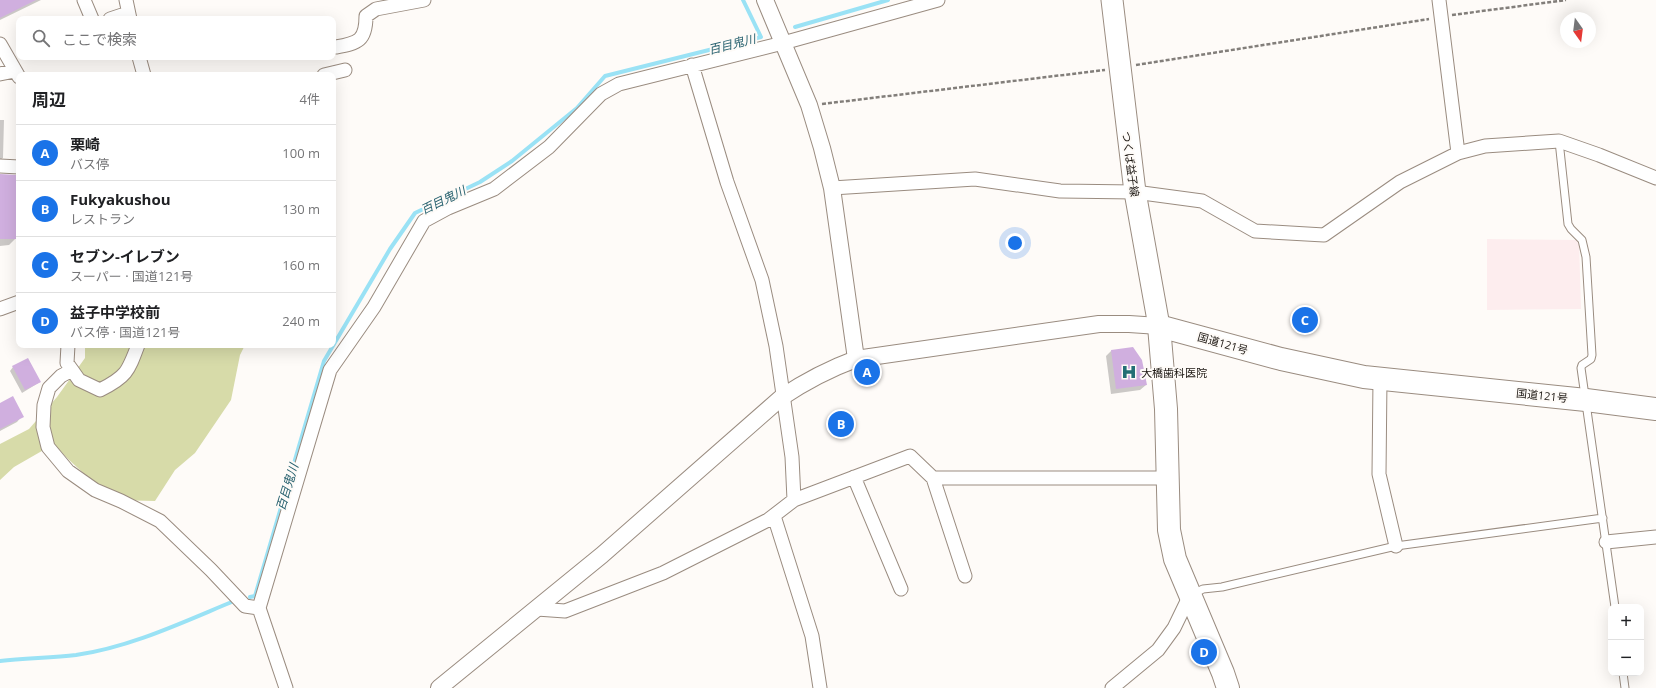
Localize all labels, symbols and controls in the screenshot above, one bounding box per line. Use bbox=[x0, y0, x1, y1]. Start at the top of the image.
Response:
north arrow bbox=[1560, 12, 1596, 48]
search box bbox=[16, 16, 336, 60]
icon: search bbox=[30, 27, 52, 49]
text: ここで検索 bbox=[62, 29, 137, 49]
water label: 百目鬼川 bbox=[707, 29, 759, 58]
text: 周辺 bbox=[32, 88, 66, 111]
text: 4件 bbox=[300, 90, 320, 108]
street label: つくば益子線 bbox=[1119, 130, 1143, 198]
text: 栗崎 bbox=[70, 134, 100, 154]
text: A bbox=[41, 144, 49, 162]
text: 100 m bbox=[282, 144, 320, 162]
text: バス停 bbox=[70, 155, 109, 173]
water label: 百目鬼川 bbox=[418, 181, 470, 218]
text: Fukyakushou bbox=[70, 189, 171, 209]
text: B bbox=[41, 200, 49, 218]
text: 130 m bbox=[282, 200, 320, 218]
text: レストラン bbox=[70, 210, 135, 228]
your location bbox=[1005, 233, 1025, 253]
text: セブン-イレブン bbox=[70, 246, 180, 266]
text: C bbox=[41, 256, 49, 274]
text: 160 m bbox=[282, 256, 320, 274]
text: スーパー · 国道121号 bbox=[70, 267, 193, 285]
text: 益子中学校前 bbox=[70, 302, 160, 322]
pin: C bbox=[1292, 305, 1318, 335]
text: D bbox=[40, 312, 50, 330]
text: 240 m bbox=[282, 312, 320, 330]
text: バス停 · 国道121号 bbox=[70, 323, 180, 341]
street label: 国道121号 bbox=[1196, 329, 1250, 357]
pin: A bbox=[854, 357, 880, 387]
hospital icon: 大橋歯科医院 bbox=[1120, 363, 1138, 381]
place label: 大橋歯科医院 bbox=[1141, 365, 1207, 380]
street label: 国道121号 bbox=[1515, 385, 1569, 405]
pin: B bbox=[828, 409, 854, 439]
water label: 百目鬼川 bbox=[272, 460, 303, 512]
map controls bbox=[1608, 604, 1644, 676]
button: + bbox=[1608, 604, 1644, 640]
pin: D bbox=[1191, 637, 1217, 667]
button: − bbox=[1608, 640, 1644, 676]

